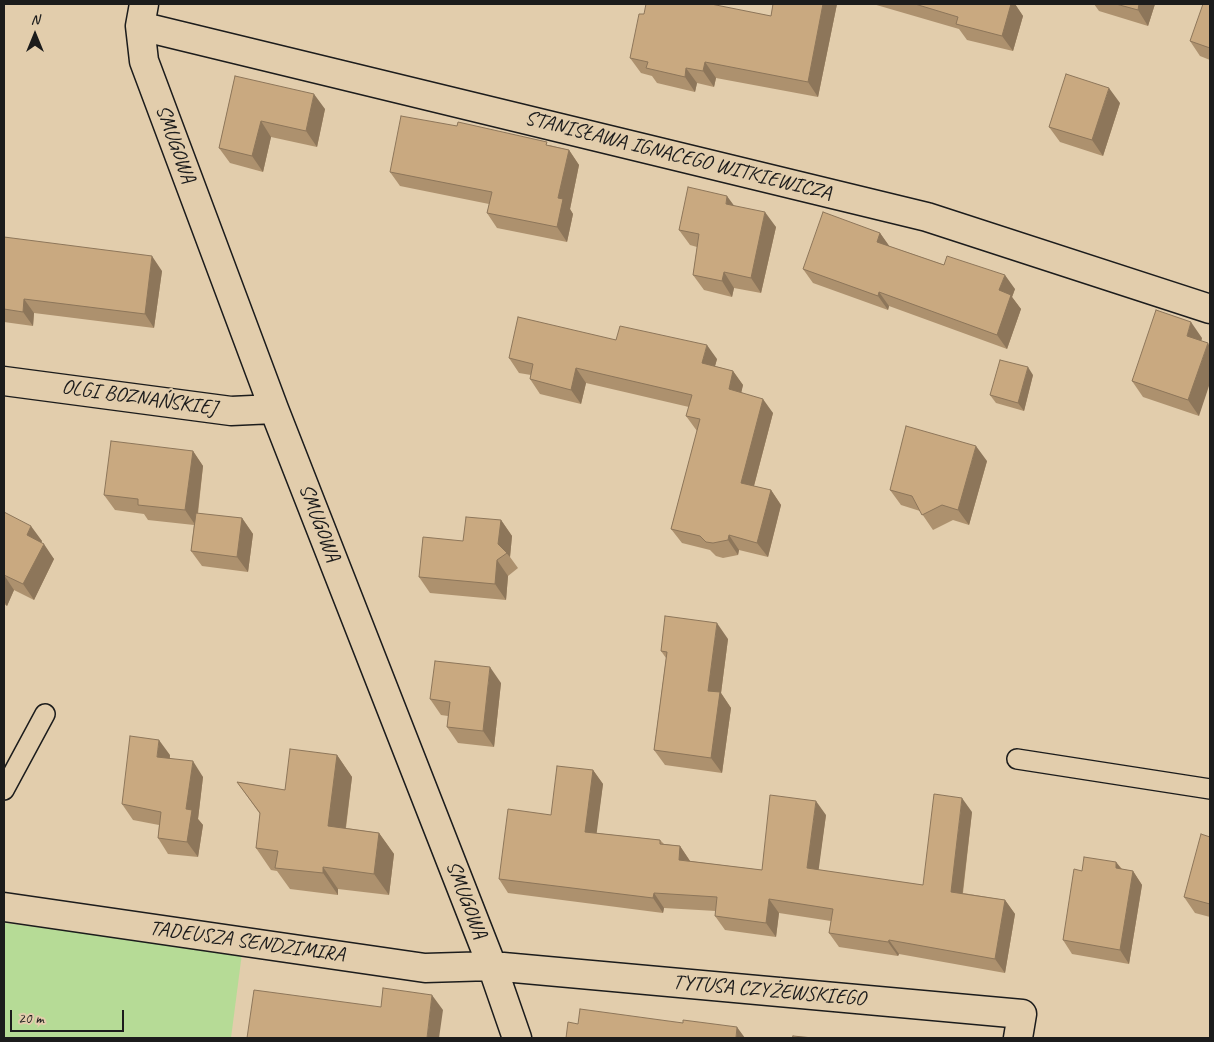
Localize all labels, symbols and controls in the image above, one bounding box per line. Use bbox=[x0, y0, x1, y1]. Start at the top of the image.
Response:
north arrow bbox=[10, 10, 60, 60]
text: N bbox=[31, 11, 39, 28]
street label: SMUGOWA bbox=[149, 101, 201, 187]
street label: STANISŁAWA IGNACEGO WITKIEWICZA bbox=[522, 106, 834, 206]
street label: OLGI BOZNAŃSKIEJ bbox=[60, 375, 218, 421]
street label: SMUGOWA bbox=[293, 481, 345, 565]
street label: SMUGOWA bbox=[440, 858, 492, 942]
street label: TADEUSZA SENDZIMIRA bbox=[148, 916, 346, 968]
street label: TYTUSA CZYŻEWSKIEGO bbox=[672, 970, 866, 1012]
scale bar bbox=[12, 1000, 126, 1032]
text: 20 m bbox=[18, 1009, 44, 1028]

